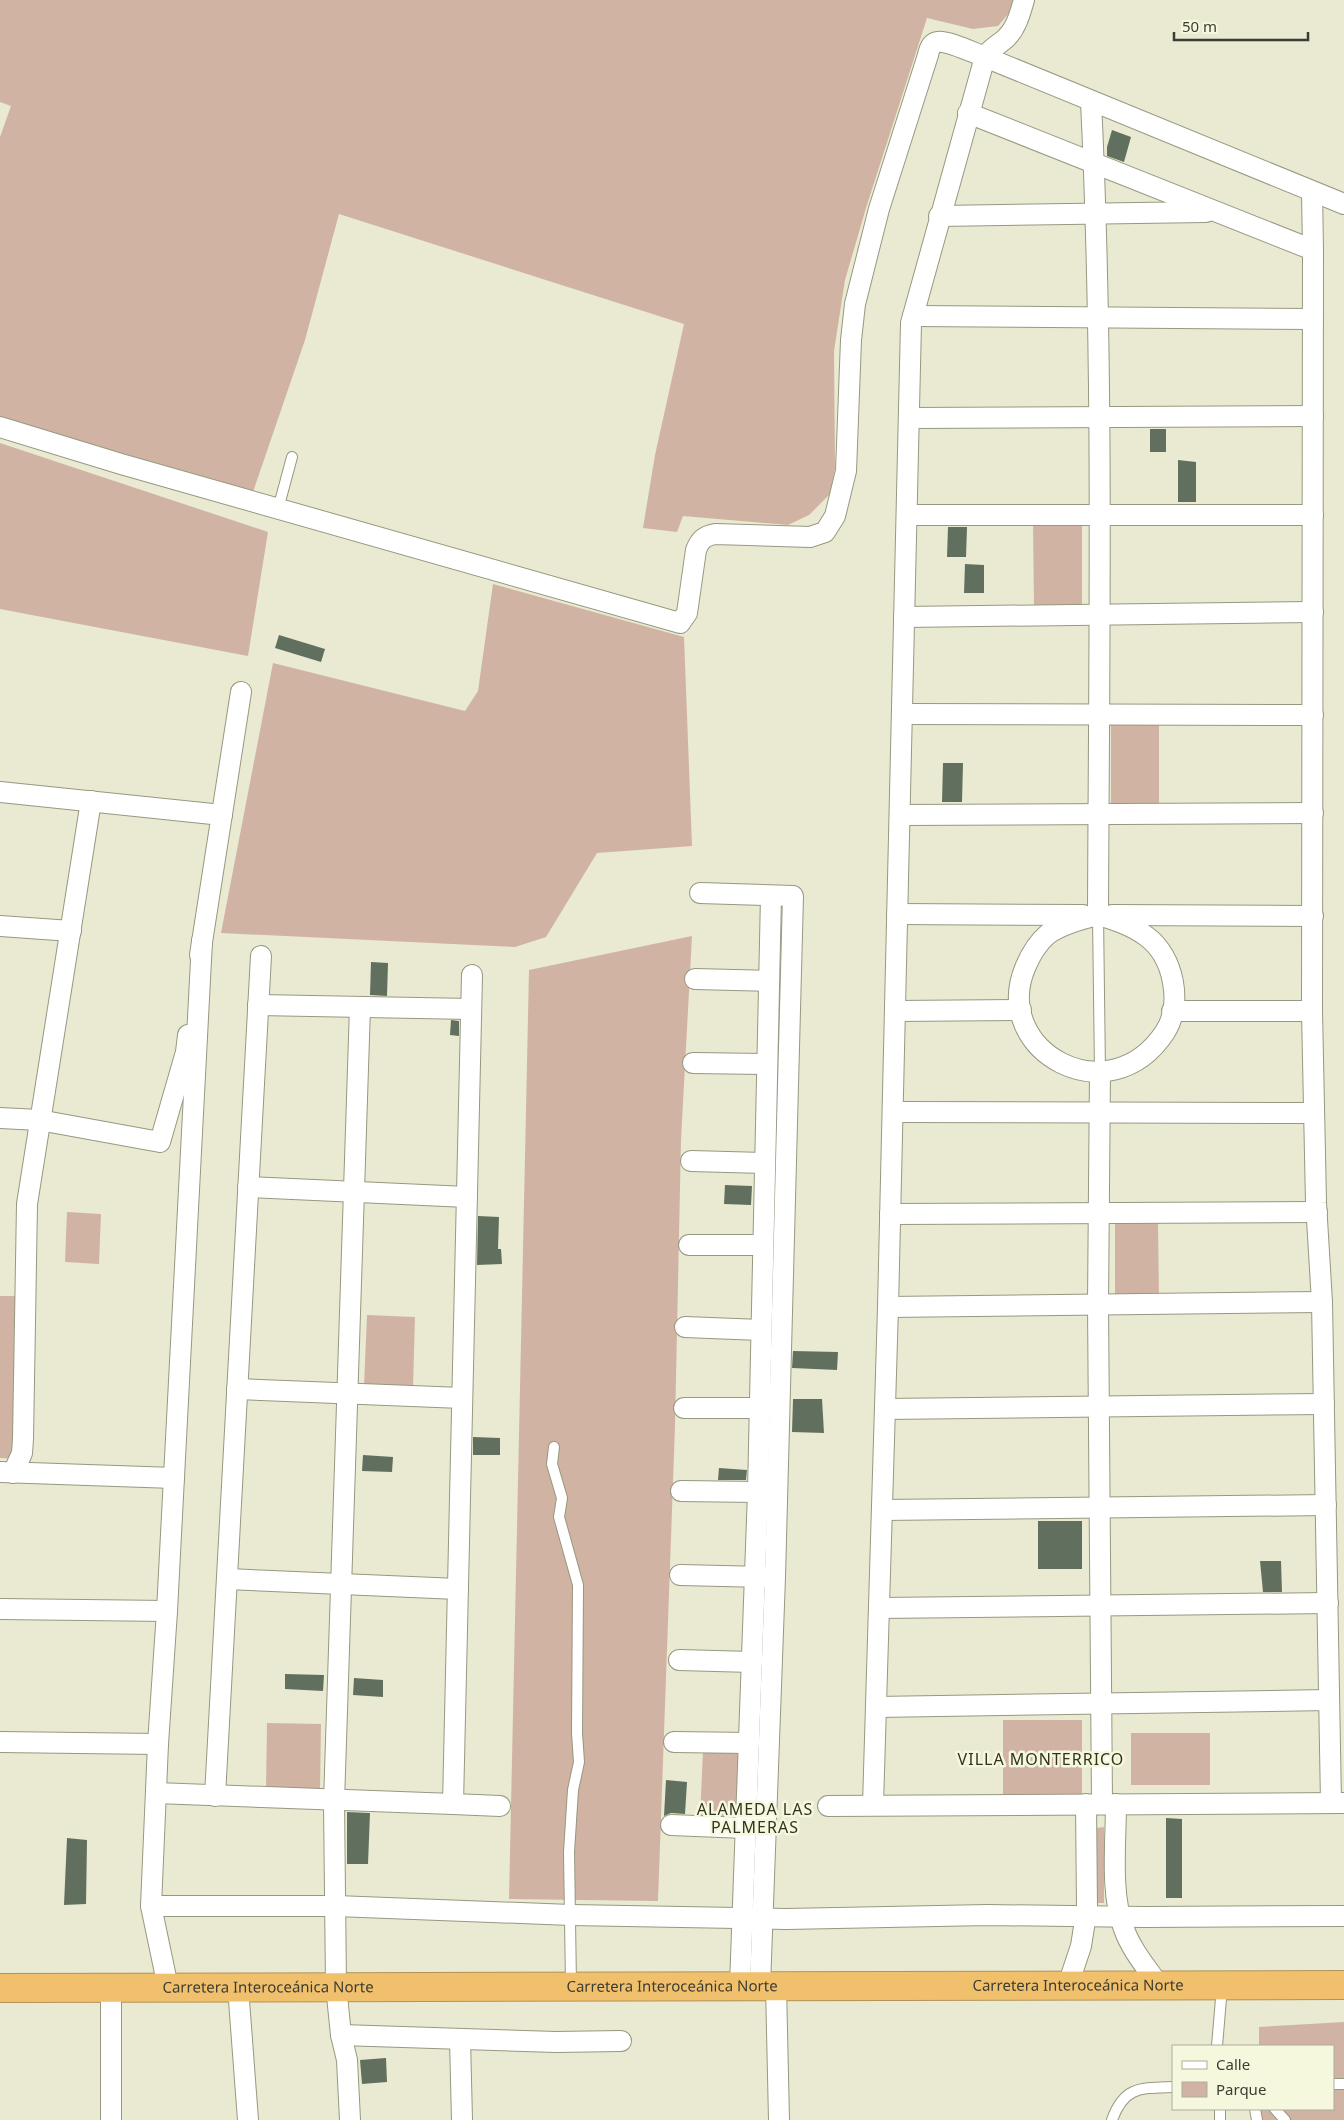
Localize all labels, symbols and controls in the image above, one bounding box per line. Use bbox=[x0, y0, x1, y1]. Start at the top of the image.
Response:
scale bar bbox=[1174, 10, 1308, 42]
text: 50 m bbox=[1182, 16, 1217, 36]
district label: VILLA MONTERRICO bbox=[958, 1748, 1124, 1770]
district label: ALAMEDA LAS PALMERAS bbox=[697, 1798, 813, 1838]
street label: Carretera Interoceánica Norte bbox=[972, 1974, 1184, 1995]
street label: Carretera Interoceánica Norte bbox=[566, 1975, 778, 1996]
street label: Carretera Interoceánica Norte bbox=[162, 1976, 374, 1997]
legend bbox=[1172, 2045, 1334, 2110]
text: Calle bbox=[1216, 2054, 1250, 2074]
text: Parque bbox=[1216, 2079, 1266, 2099]

